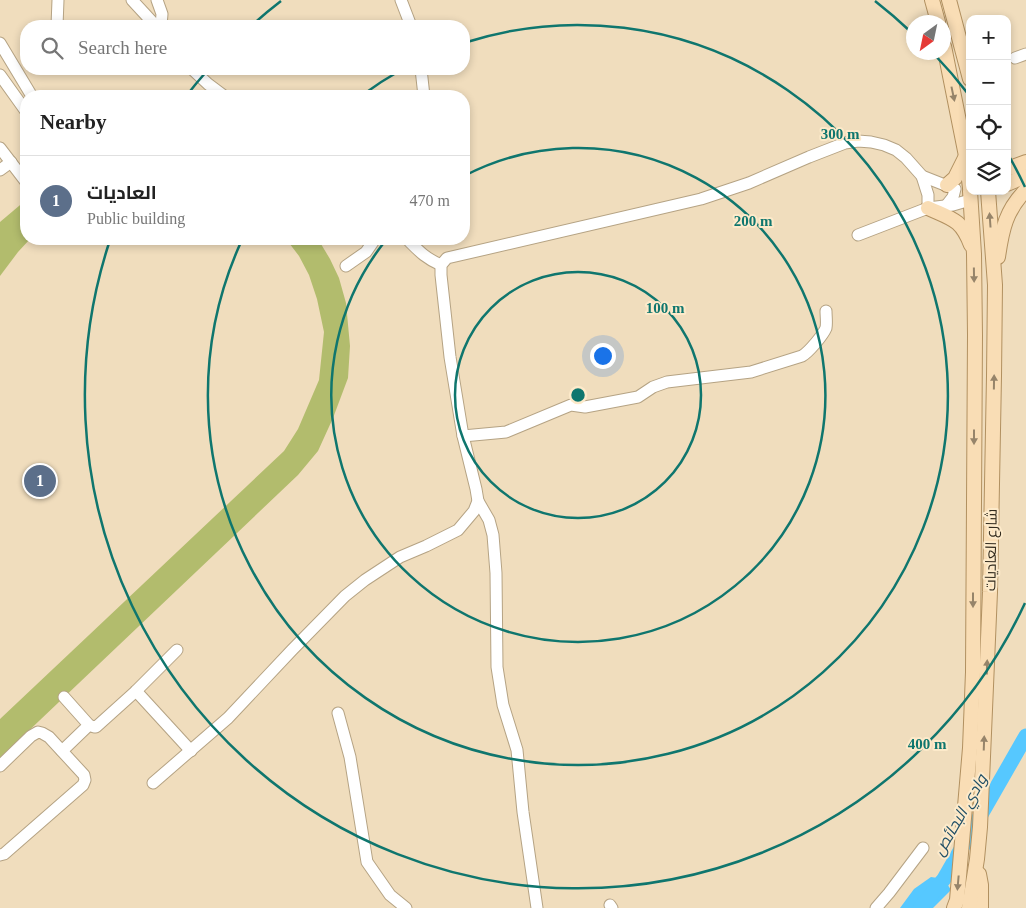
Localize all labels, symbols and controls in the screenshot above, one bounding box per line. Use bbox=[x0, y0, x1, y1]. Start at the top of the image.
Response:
north arrow bbox=[906, 15, 951, 60]
map controls bbox=[966, 15, 1011, 195]
button: + bbox=[966, 15, 1011, 60]
search box bbox=[20, 20, 470, 75]
icon: search bbox=[38, 34, 66, 62]
text: Search here bbox=[78, 37, 167, 58]
button: − bbox=[966, 60, 1011, 105]
one-way arrow bbox=[950, 86, 958, 102]
button: locate bbox=[966, 105, 1011, 150]
text: Nearby bbox=[40, 110, 107, 134]
text: 300 m bbox=[821, 126, 860, 142]
button: layers bbox=[966, 150, 1011, 195]
text: العاديات bbox=[87, 182, 157, 203]
text: 1 bbox=[52, 192, 60, 209]
text: 470 m bbox=[410, 192, 450, 209]
text: Public building bbox=[87, 210, 185, 227]
one-way arrow bbox=[986, 212, 994, 228]
text: 200 m bbox=[734, 213, 773, 229]
one-way arrow bbox=[970, 267, 978, 283]
text: 100 m bbox=[646, 300, 685, 316]
your location bbox=[590, 343, 616, 369]
one-way arrow bbox=[990, 374, 998, 390]
centre of rings bbox=[569, 386, 587, 404]
one-way arrow bbox=[970, 430, 978, 446]
pin: 1 bbox=[24, 462, 56, 500]
street label: شارع العاديات bbox=[982, 509, 1003, 591]
one-way arrow bbox=[969, 592, 977, 608]
one-way arrow bbox=[983, 659, 991, 675]
one-way arrow bbox=[980, 735, 988, 751]
text: 400 m bbox=[908, 736, 947, 752]
water label: وادي البحائص bbox=[930, 770, 994, 861]
one-way arrow bbox=[954, 876, 962, 892]

